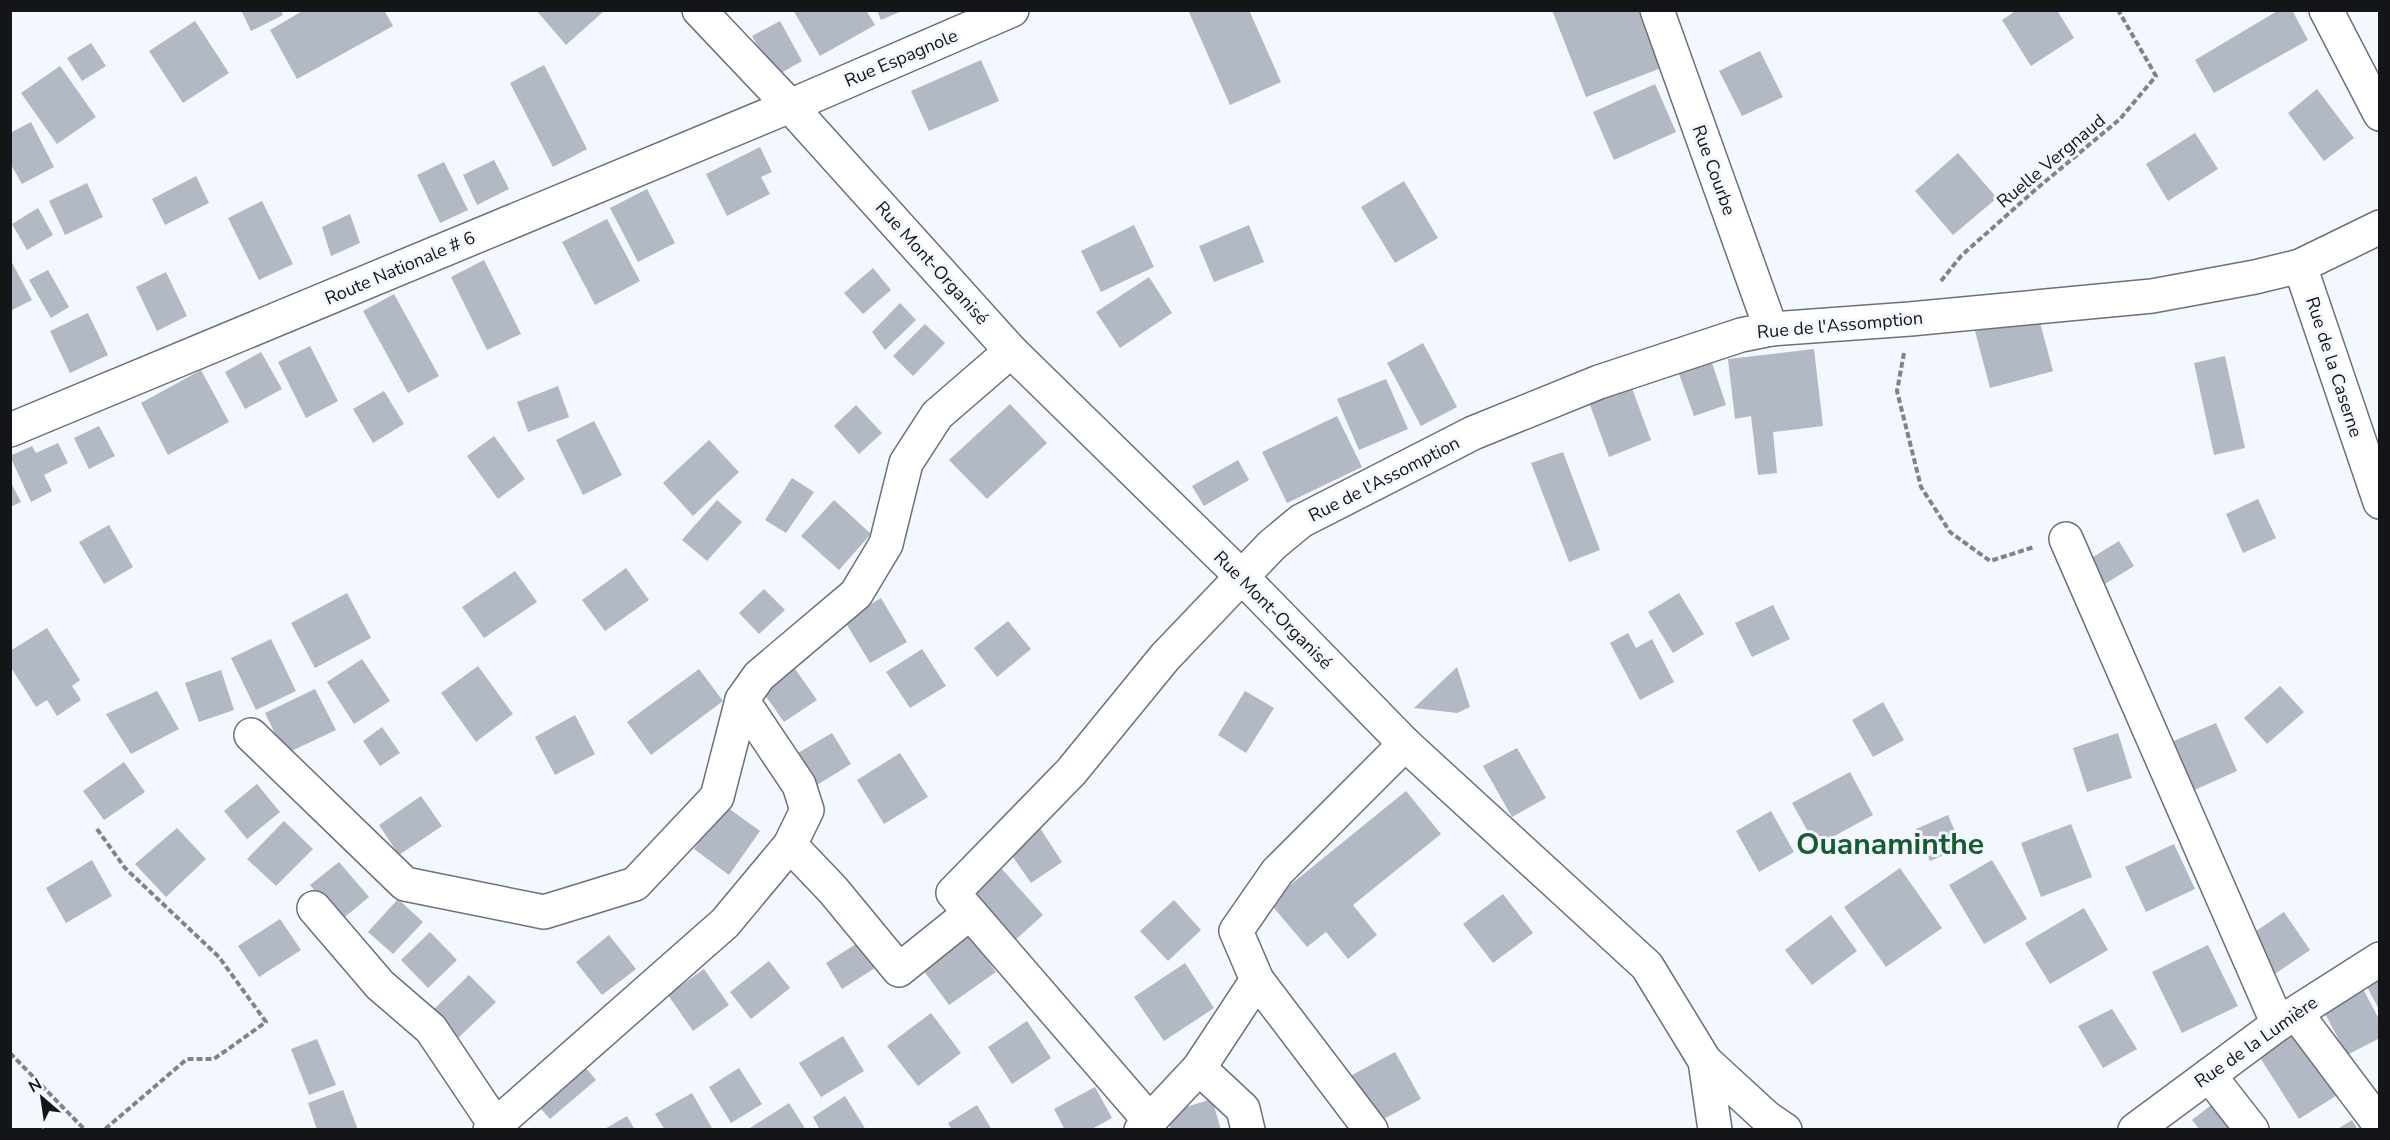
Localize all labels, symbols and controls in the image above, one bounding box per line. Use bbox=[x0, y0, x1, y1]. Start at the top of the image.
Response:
street label: Rue Espagnole bbox=[841, 23, 961, 93]
street label: Ruelle Vergnaud bbox=[1992, 109, 2110, 213]
street label: Rue Courbe bbox=[1687, 122, 1741, 218]
street label: Rue Mont-Organisé bbox=[870, 196, 994, 330]
street label: Route Nationale # 6 bbox=[321, 225, 479, 311]
street label: Rue de la Caserne bbox=[2300, 294, 2368, 440]
street label: Rue de l'Assomption bbox=[1756, 306, 1924, 344]
street label: Rue de l'Assomption bbox=[1304, 431, 1464, 527]
street label: Rue Mont-Organisé bbox=[1208, 545, 1338, 675]
district label: Ouanaminthe bbox=[1796, 824, 1984, 865]
street label: Rue de la Lumière bbox=[2190, 991, 2322, 1093]
north arrow bbox=[12, 1068, 72, 1128]
text: N bbox=[25, 1073, 46, 1098]

